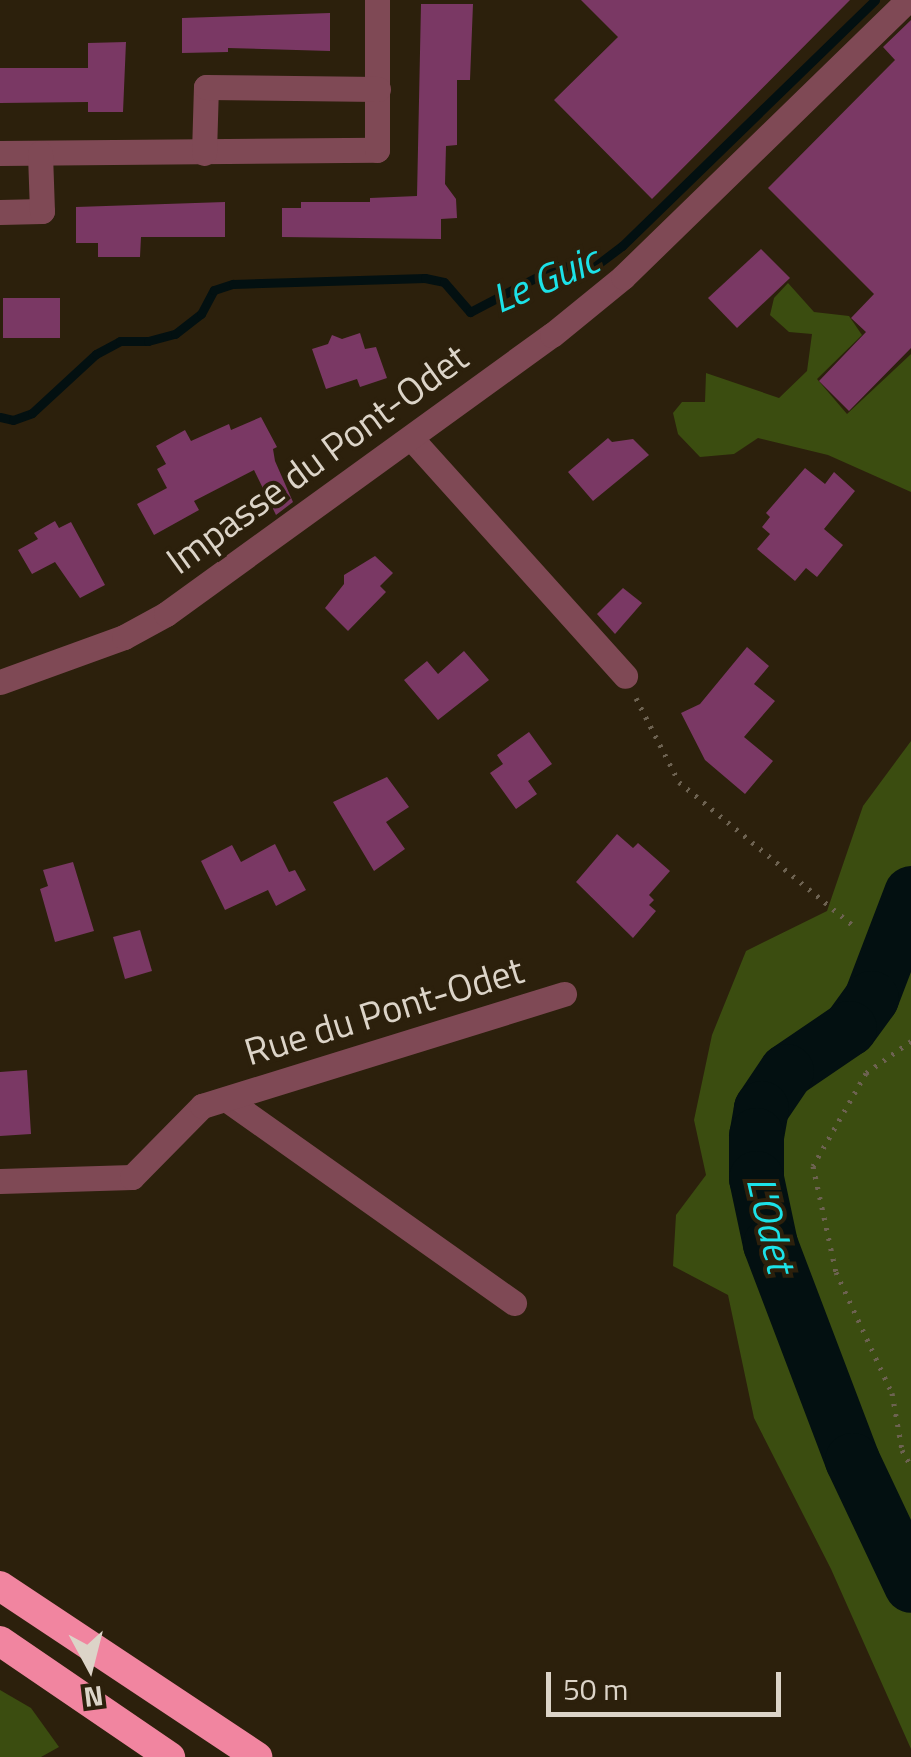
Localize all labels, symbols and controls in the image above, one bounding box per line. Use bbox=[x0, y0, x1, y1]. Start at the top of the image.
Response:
water label: Le Guic bbox=[484, 235, 606, 323]
street label: Impasse du Pont-Odet bbox=[158, 334, 476, 584]
street label: Rue du Pont-Odet bbox=[239, 947, 529, 1075]
water label: L'Odet bbox=[737, 1171, 805, 1277]
north arrow bbox=[40, 1617, 140, 1717]
scale bar bbox=[551, 1652, 786, 1714]
text: 50 m bbox=[563, 1666, 628, 1712]
text: N bbox=[81, 1675, 106, 1720]

